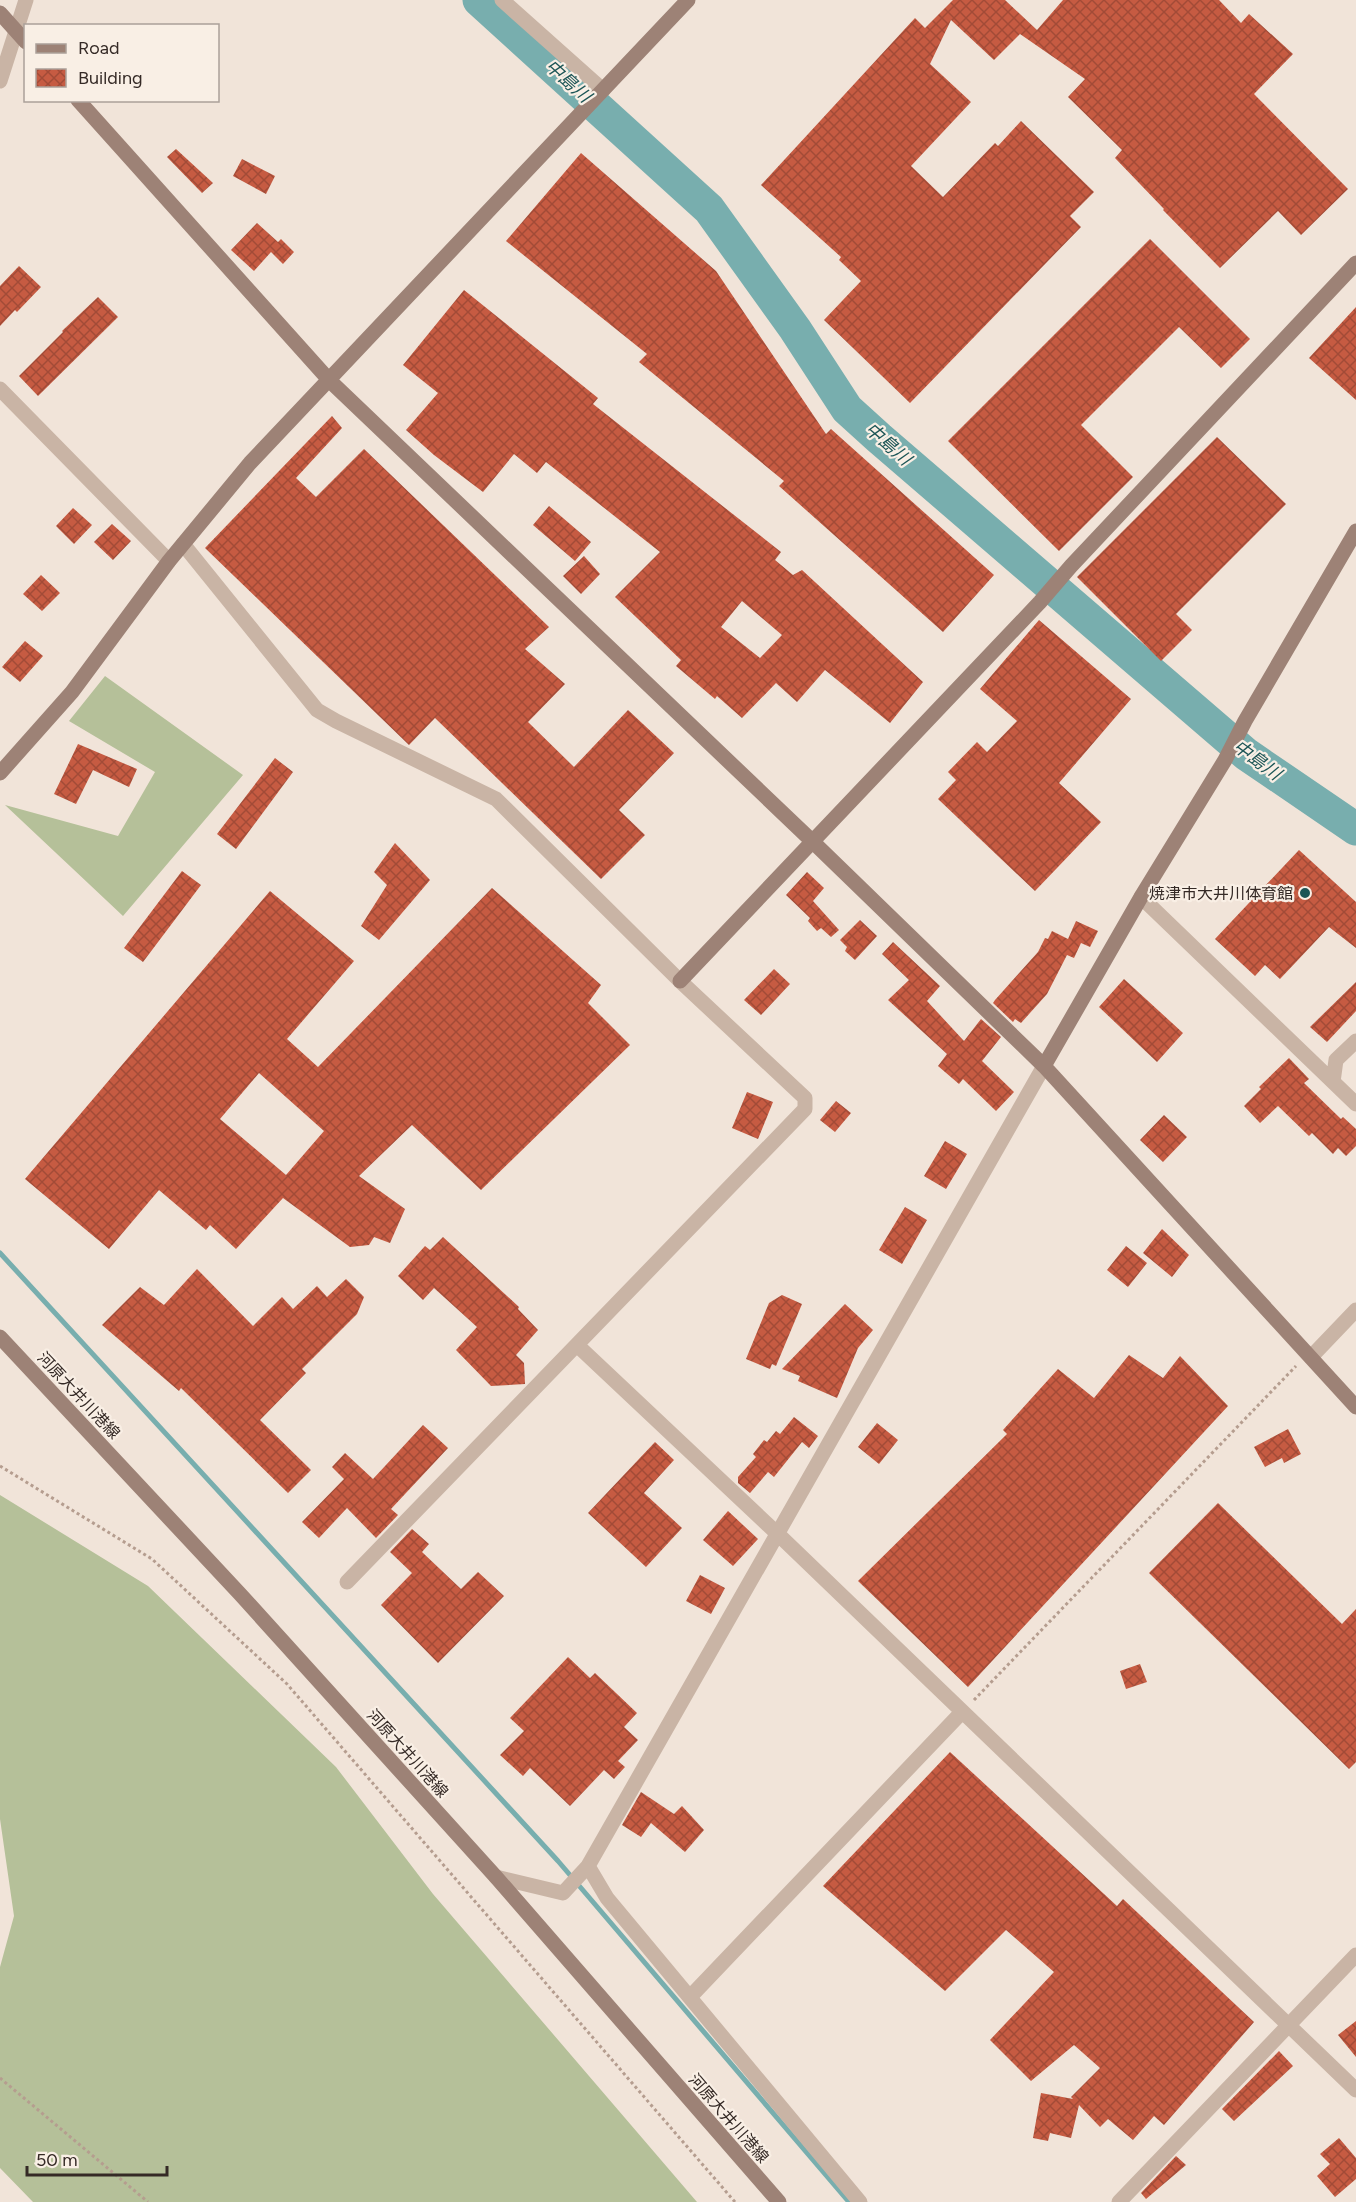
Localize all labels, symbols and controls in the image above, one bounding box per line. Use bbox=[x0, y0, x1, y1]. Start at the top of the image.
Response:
legend bbox=[24, 24, 219, 102]
text: Road bbox=[78, 37, 119, 59]
water label: 中島川 bbox=[541, 55, 597, 109]
text: Building bbox=[78, 67, 143, 89]
water label: 中島川 bbox=[860, 418, 917, 471]
water label: 中島川 bbox=[1229, 735, 1287, 786]
place label: 焼津市大井川体育館 bbox=[1149, 884, 1293, 903]
marker: 焼津市大井川体育館 bbox=[1298, 886, 1312, 900]
street label: 河原大井川港線 bbox=[33, 1348, 124, 1443]
street label: 河原大井川港線 bbox=[363, 1705, 452, 1801]
street label: 河原大井川港線 bbox=[685, 2070, 773, 2167]
scale bar bbox=[27, 2139, 166, 2177]
text: 50 m bbox=[36, 2149, 78, 2171]

